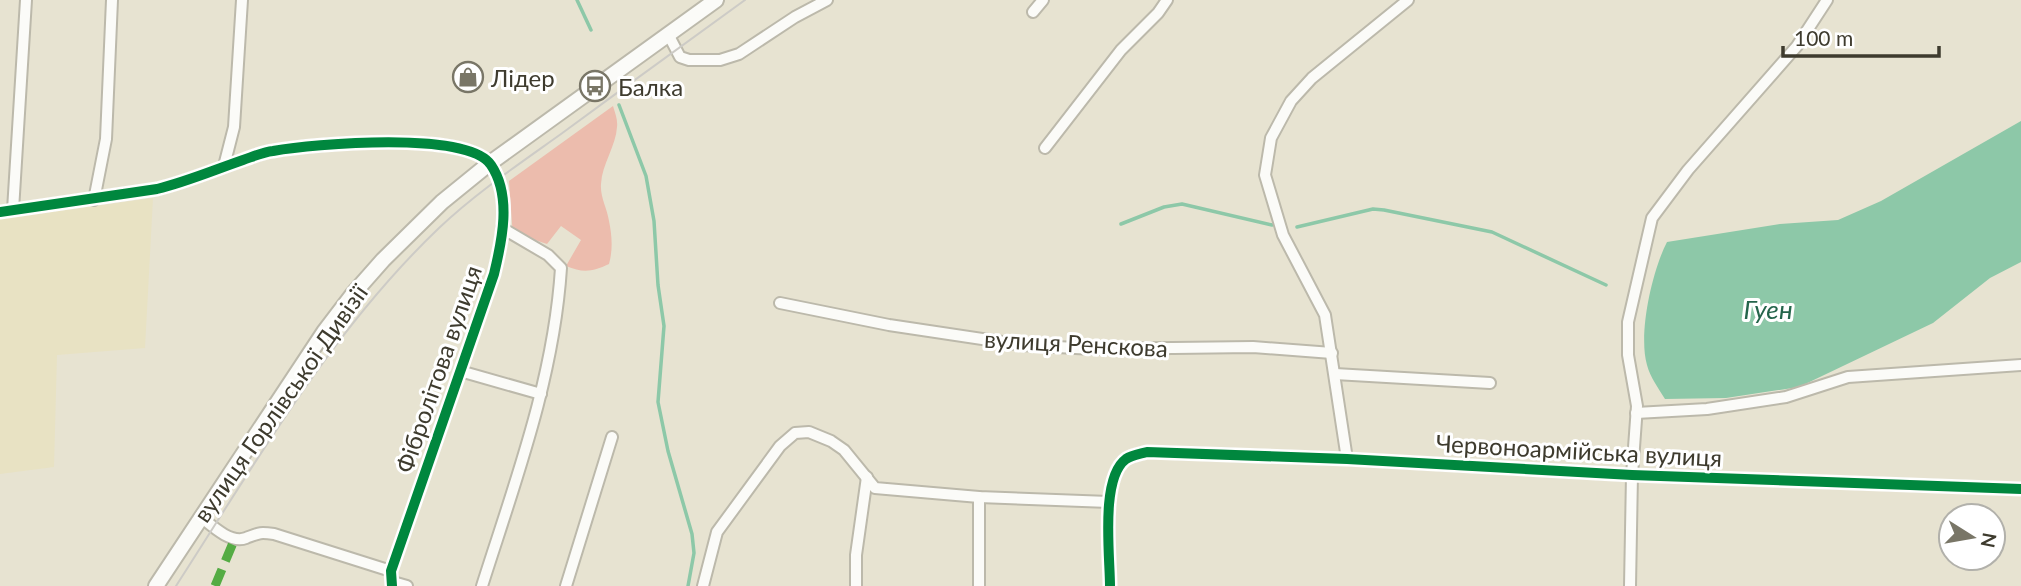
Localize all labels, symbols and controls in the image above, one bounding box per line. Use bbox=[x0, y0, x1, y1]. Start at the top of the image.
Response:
scale bar bbox=[1783, 14, 1939, 58]
text: 100 m bbox=[1794, 25, 1853, 50]
shop icon: Лідер bbox=[451, 60, 485, 94]
place label: Лідер bbox=[490, 63, 555, 92]
bus stop icon: Балка bbox=[578, 69, 612, 103]
place label: Балка bbox=[618, 72, 683, 101]
street label: Фібролітова вулиця bbox=[389, 262, 487, 476]
street label: вулиця Горлівської Дивізії bbox=[187, 278, 374, 527]
water label: Гуен bbox=[1743, 293, 1793, 325]
street label: вулиця Ренскова bbox=[983, 324, 1169, 362]
street label: Червоноармійська вулиця bbox=[1435, 428, 1723, 472]
north arrow bbox=[1937, 502, 2007, 572]
text: N bbox=[1976, 531, 2002, 550]

